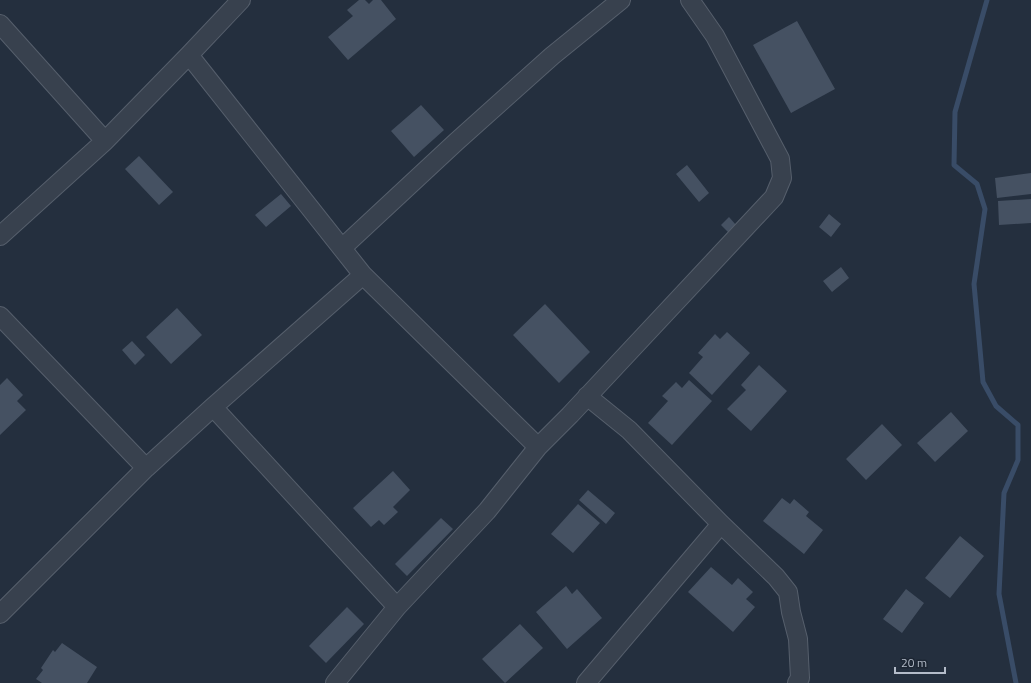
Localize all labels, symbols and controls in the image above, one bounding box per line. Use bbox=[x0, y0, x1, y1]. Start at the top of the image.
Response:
scale bar bbox=[895, 649, 945, 675]
text: 20 m bbox=[901, 653, 927, 672]

